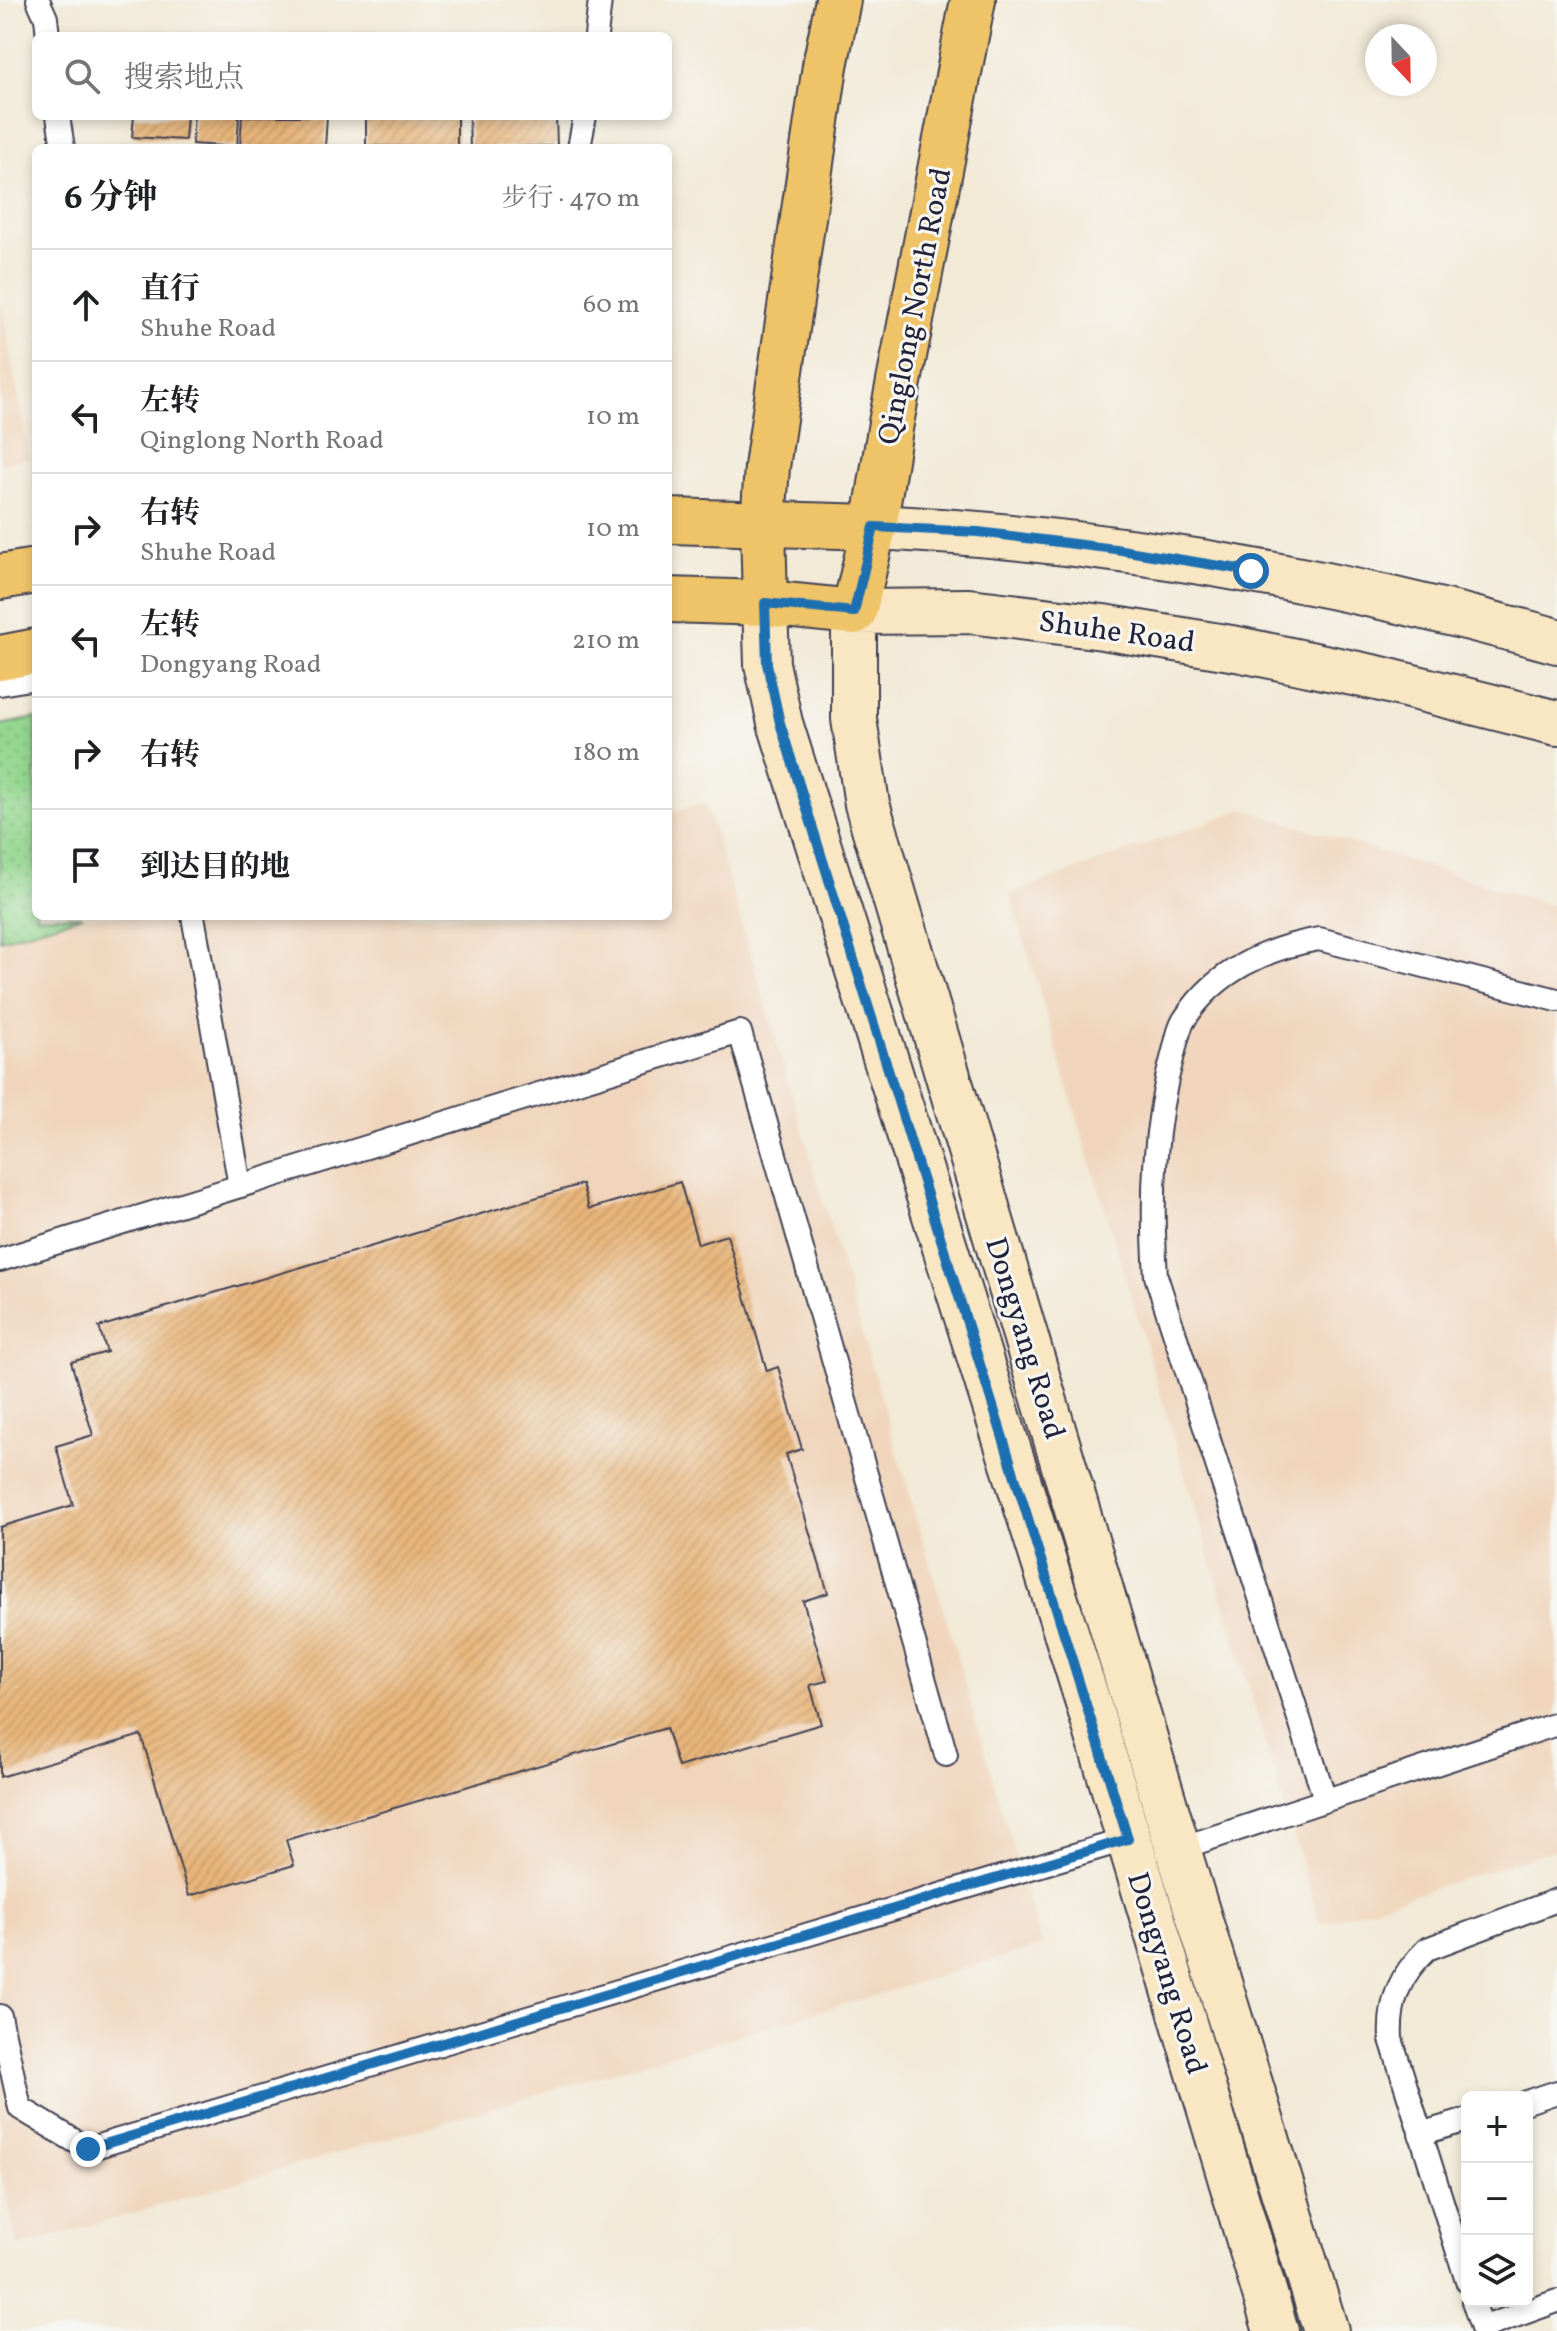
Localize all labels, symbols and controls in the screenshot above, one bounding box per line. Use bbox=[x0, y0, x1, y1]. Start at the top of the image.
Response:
north arrow bbox=[1365, 24, 1437, 96]
search box bbox=[32, 32, 672, 120]
icon: search bbox=[60, 54, 104, 98]
text: 搜索地点 bbox=[124, 58, 244, 100]
street label: Qinglong North Road bbox=[869, 164, 963, 448]
text: 6 分钟 bbox=[64, 176, 157, 223]
text: 步行 · 470 m bbox=[502, 181, 640, 217]
text: 直行 bbox=[140, 269, 200, 311]
icon: ahead bbox=[64, 283, 108, 327]
text: 60 m bbox=[583, 287, 640, 323]
text: Shuhe Road bbox=[140, 311, 276, 347]
text: 左转 bbox=[140, 381, 200, 423]
icon: left bbox=[64, 395, 108, 439]
text: 10 m bbox=[586, 399, 640, 435]
text: Qinglong North Road bbox=[140, 423, 384, 459]
text: 右转 bbox=[140, 493, 200, 535]
icon: right bbox=[64, 507, 108, 551]
text: 10 m bbox=[586, 511, 640, 547]
text: Shuhe Road bbox=[140, 535, 276, 571]
route start bbox=[1233, 553, 1269, 589]
street label: Shuhe Road bbox=[1036, 601, 1197, 665]
text: 左转 bbox=[140, 605, 200, 647]
icon: left bbox=[64, 619, 108, 663]
text: 210 m bbox=[572, 623, 640, 659]
text: Dongyang Road bbox=[140, 647, 321, 683]
icon: right bbox=[64, 731, 108, 775]
text: 右转 bbox=[140, 735, 200, 777]
text: 180 m bbox=[573, 735, 640, 771]
icon: arrive bbox=[64, 843, 108, 887]
text: 到达目的地 bbox=[140, 847, 290, 889]
street label: Dongyang Road bbox=[973, 1232, 1075, 1445]
street label: Dongyang Road bbox=[1115, 1867, 1217, 2080]
map controls bbox=[1461, 2091, 1533, 2307]
button: + bbox=[1461, 2091, 1533, 2163]
route end bbox=[70, 2131, 106, 2167]
button: − bbox=[1461, 2163, 1533, 2235]
button: layers bbox=[1461, 2235, 1533, 2307]

